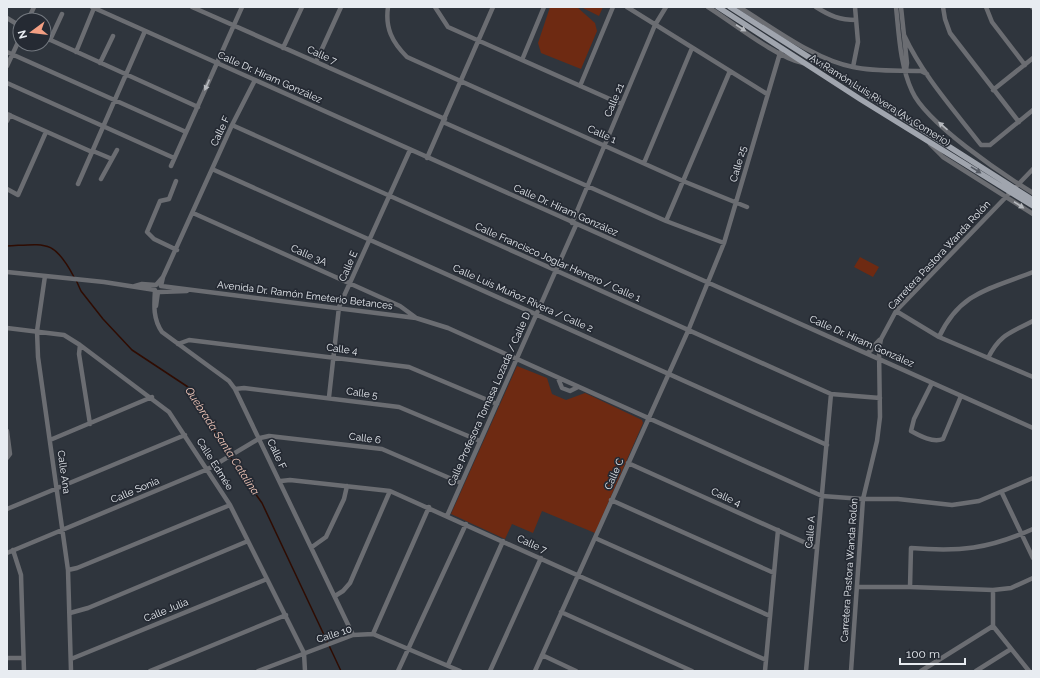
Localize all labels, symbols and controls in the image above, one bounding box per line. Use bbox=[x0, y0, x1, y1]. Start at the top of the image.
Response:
north arrow bbox=[12, 12, 52, 52]
one-way arrow bbox=[736, 24, 746, 32]
text: N bbox=[15, 29, 30, 40]
street label: Calle 7 bbox=[305, 44, 339, 67]
street label: Calle Dr. Hiram González bbox=[216, 49, 324, 105]
street label: Av. Ramón Luis Rivera (Av. Comerío) bbox=[808, 52, 953, 148]
one-way arrow bbox=[204, 79, 210, 91]
street label: Calle 21 bbox=[602, 81, 626, 119]
street label: Calle F bbox=[208, 114, 232, 148]
one-way arrow bbox=[938, 122, 948, 131]
street label: Calle 1 bbox=[586, 123, 619, 146]
street label: Calle 25 bbox=[728, 144, 749, 183]
one-way arrow bbox=[970, 167, 981, 174]
street label: Calle Dr. Hiram González bbox=[512, 182, 620, 238]
street label: Carretera Pastora Wanda Rolón bbox=[886, 198, 992, 312]
one-way arrow bbox=[1014, 201, 1025, 209]
street label: Calle Francisco Joglar Herrero / Calle 1 bbox=[473, 220, 643, 304]
street label: Calle 3A bbox=[289, 242, 329, 268]
street label: Calle E bbox=[336, 249, 360, 283]
street label: Calle Luis Muñoz Rivera / Calle 2 bbox=[451, 262, 595, 334]
street label: Avenida Dr. Ramón Emeterio Betances bbox=[217, 279, 394, 311]
street label: Calle Profesora Tomasa Lozada / Calle D bbox=[446, 310, 532, 488]
street label: Calle Dr. Hiram González bbox=[808, 313, 916, 369]
street label: Calle 4 bbox=[326, 342, 359, 356]
water label: Quebrada Santa Catalina bbox=[182, 384, 262, 498]
street label: Calle 5 bbox=[346, 385, 379, 401]
street label: Calle 6 bbox=[348, 431, 382, 445]
street label: Calle Edmée bbox=[195, 436, 235, 492]
street label: Calle F bbox=[265, 437, 289, 471]
street label: Calle Ana bbox=[55, 449, 73, 495]
street label: Calle C bbox=[602, 457, 626, 491]
street label: Calle Sonia bbox=[109, 475, 161, 505]
street label: Calle 4 bbox=[709, 486, 743, 509]
street label: Carretera Pastora Wanda Rolón bbox=[838, 497, 860, 643]
street label: Calle A bbox=[803, 515, 817, 549]
street label: Calle 7 bbox=[515, 533, 549, 556]
street label: Calle Julia bbox=[142, 596, 190, 624]
street label: Calle 10 bbox=[315, 623, 353, 645]
scale bar bbox=[900, 640, 965, 666]
text: 100 m bbox=[906, 647, 940, 661]

